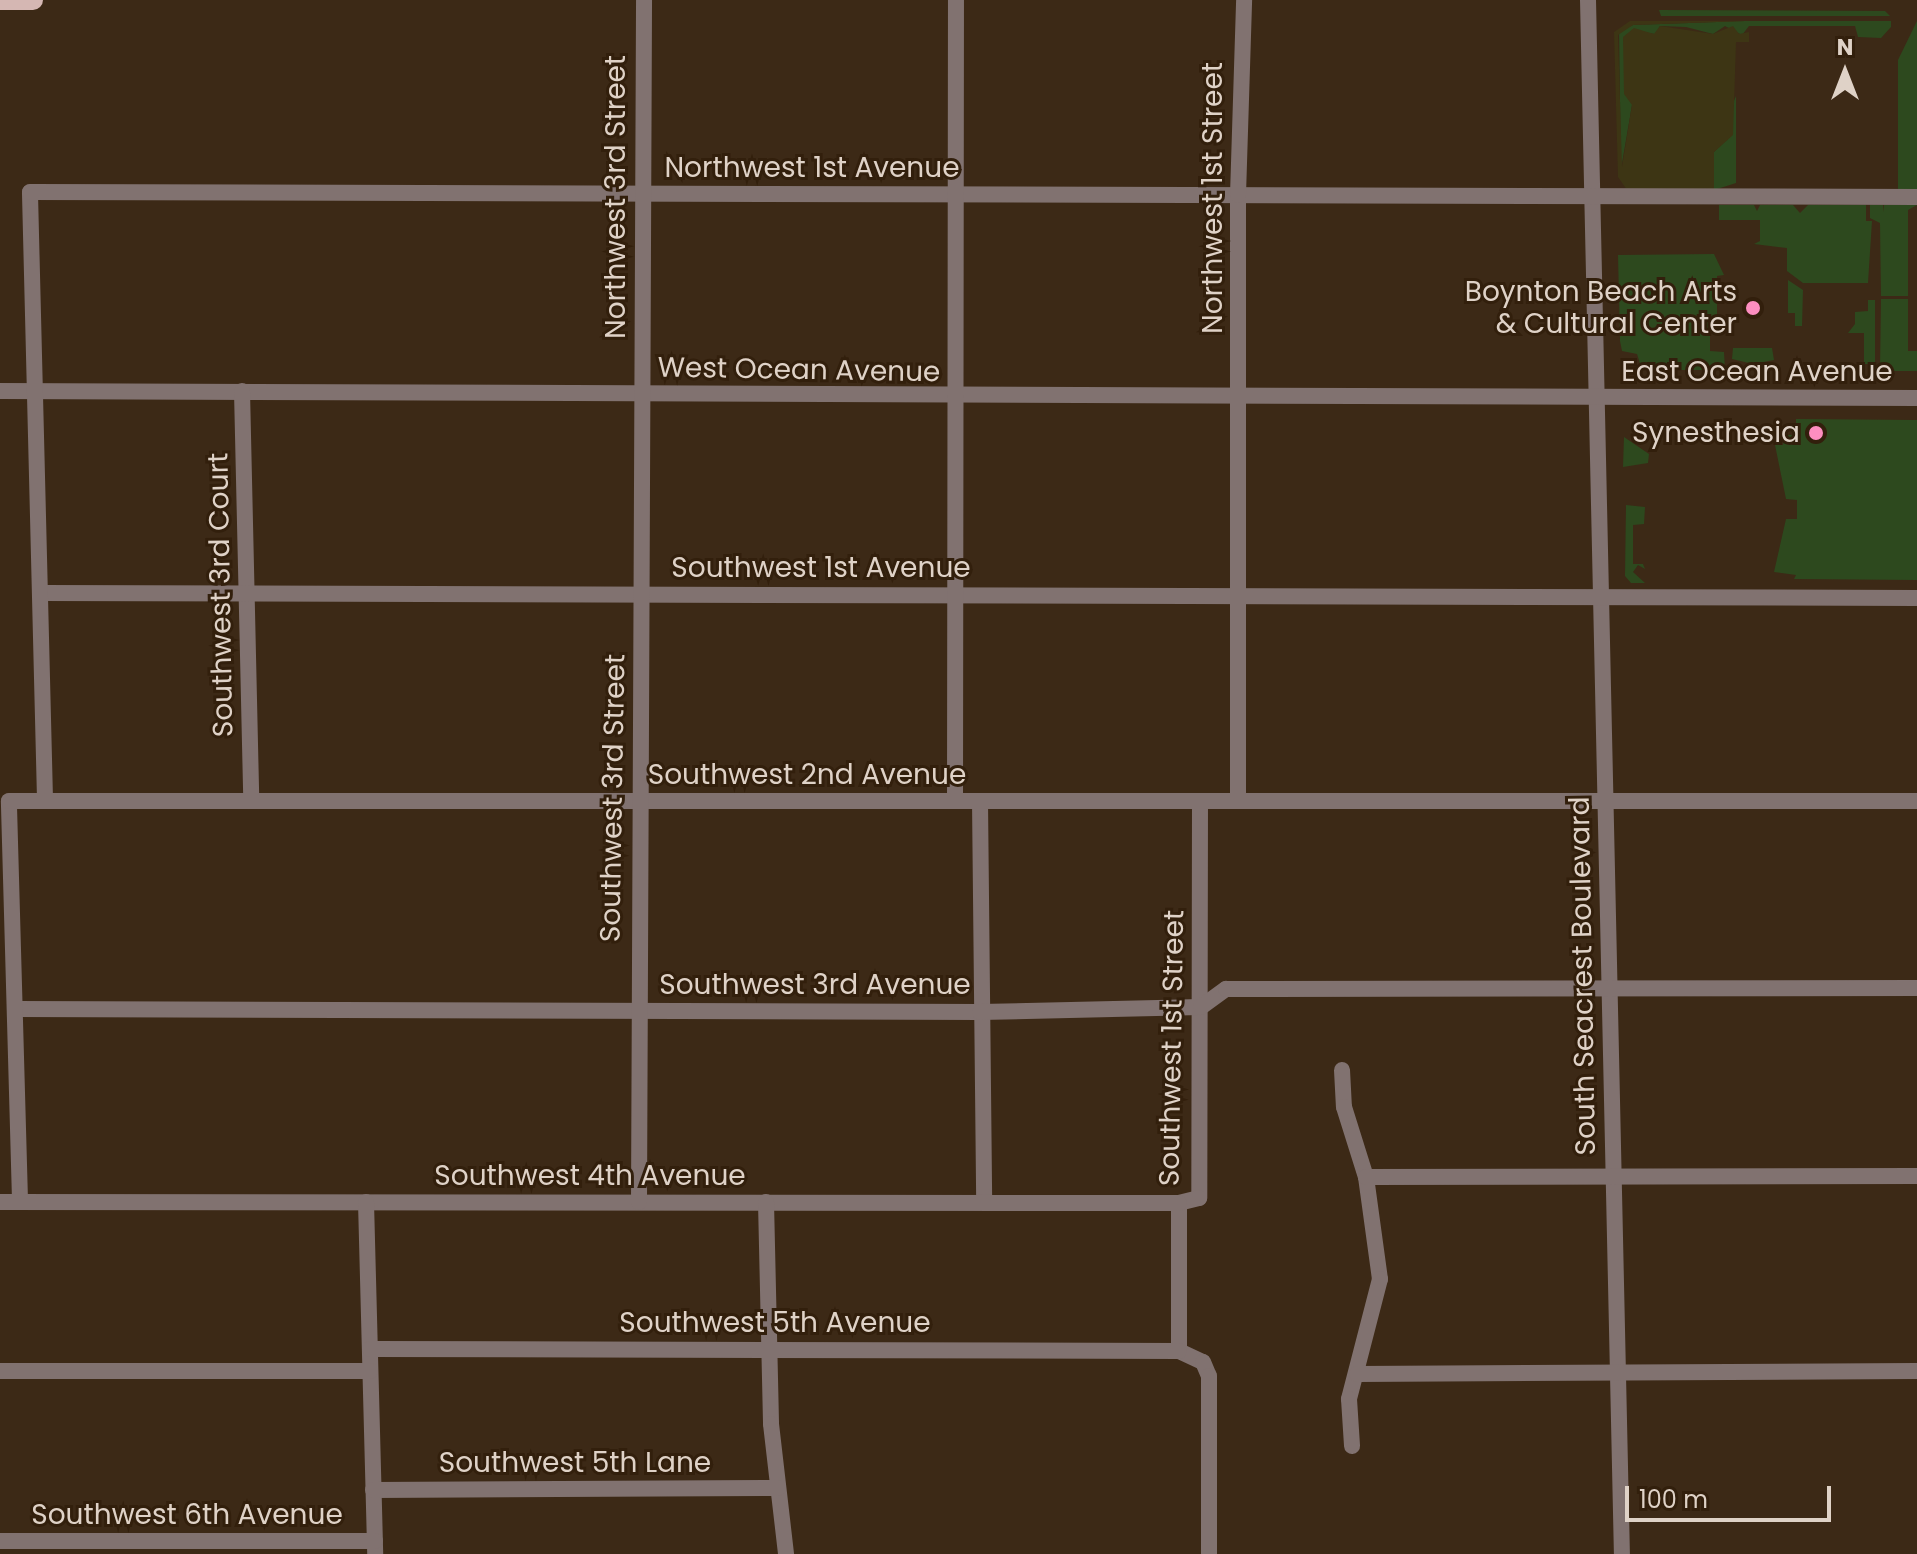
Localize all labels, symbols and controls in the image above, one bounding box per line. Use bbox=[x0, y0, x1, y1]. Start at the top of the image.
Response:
north arrow bbox=[1805, 32, 1885, 112]
text: N bbox=[1837, 32, 1853, 63]
street label: Northwest 3rd Street bbox=[599, 55, 633, 339]
street label: Northwest 1st Street bbox=[1196, 62, 1230, 334]
street label: Northwest 1st Avenue bbox=[664, 151, 960, 185]
place label: Boynton Beach Arts & Cultural Center bbox=[1465, 275, 1737, 341]
marker: Boynton Beach Arts & Cultural Center bbox=[1744, 299, 1762, 317]
street label: West Ocean Avenue bbox=[657, 351, 941, 389]
street label: East Ocean Avenue bbox=[1621, 355, 1893, 389]
place label: Synesthesia bbox=[1632, 416, 1800, 450]
marker: Synesthesia bbox=[1807, 424, 1825, 442]
street label: Southwest 3rd Court bbox=[202, 453, 240, 737]
street label: Southwest 1st Avenue bbox=[671, 551, 971, 585]
street label: Southwest 3rd Street bbox=[594, 654, 632, 942]
street label: Southwest 2nd Avenue bbox=[648, 758, 966, 792]
street label: South Seacrest Boulevard bbox=[1563, 796, 1603, 1156]
street label: Southwest 1st Street bbox=[1153, 910, 1191, 1186]
street label: Southwest 3rd Avenue bbox=[659, 968, 971, 1002]
street label: Southwest 4th Avenue bbox=[434, 1159, 746, 1193]
street label: Southwest 5th Avenue bbox=[619, 1306, 931, 1340]
street label: Southwest 5th Lane bbox=[439, 1446, 711, 1480]
scale bar bbox=[1629, 1470, 1835, 1520]
text: 100 m bbox=[1639, 1483, 1708, 1516]
street label: Southwest 6th Avenue bbox=[31, 1498, 343, 1532]

